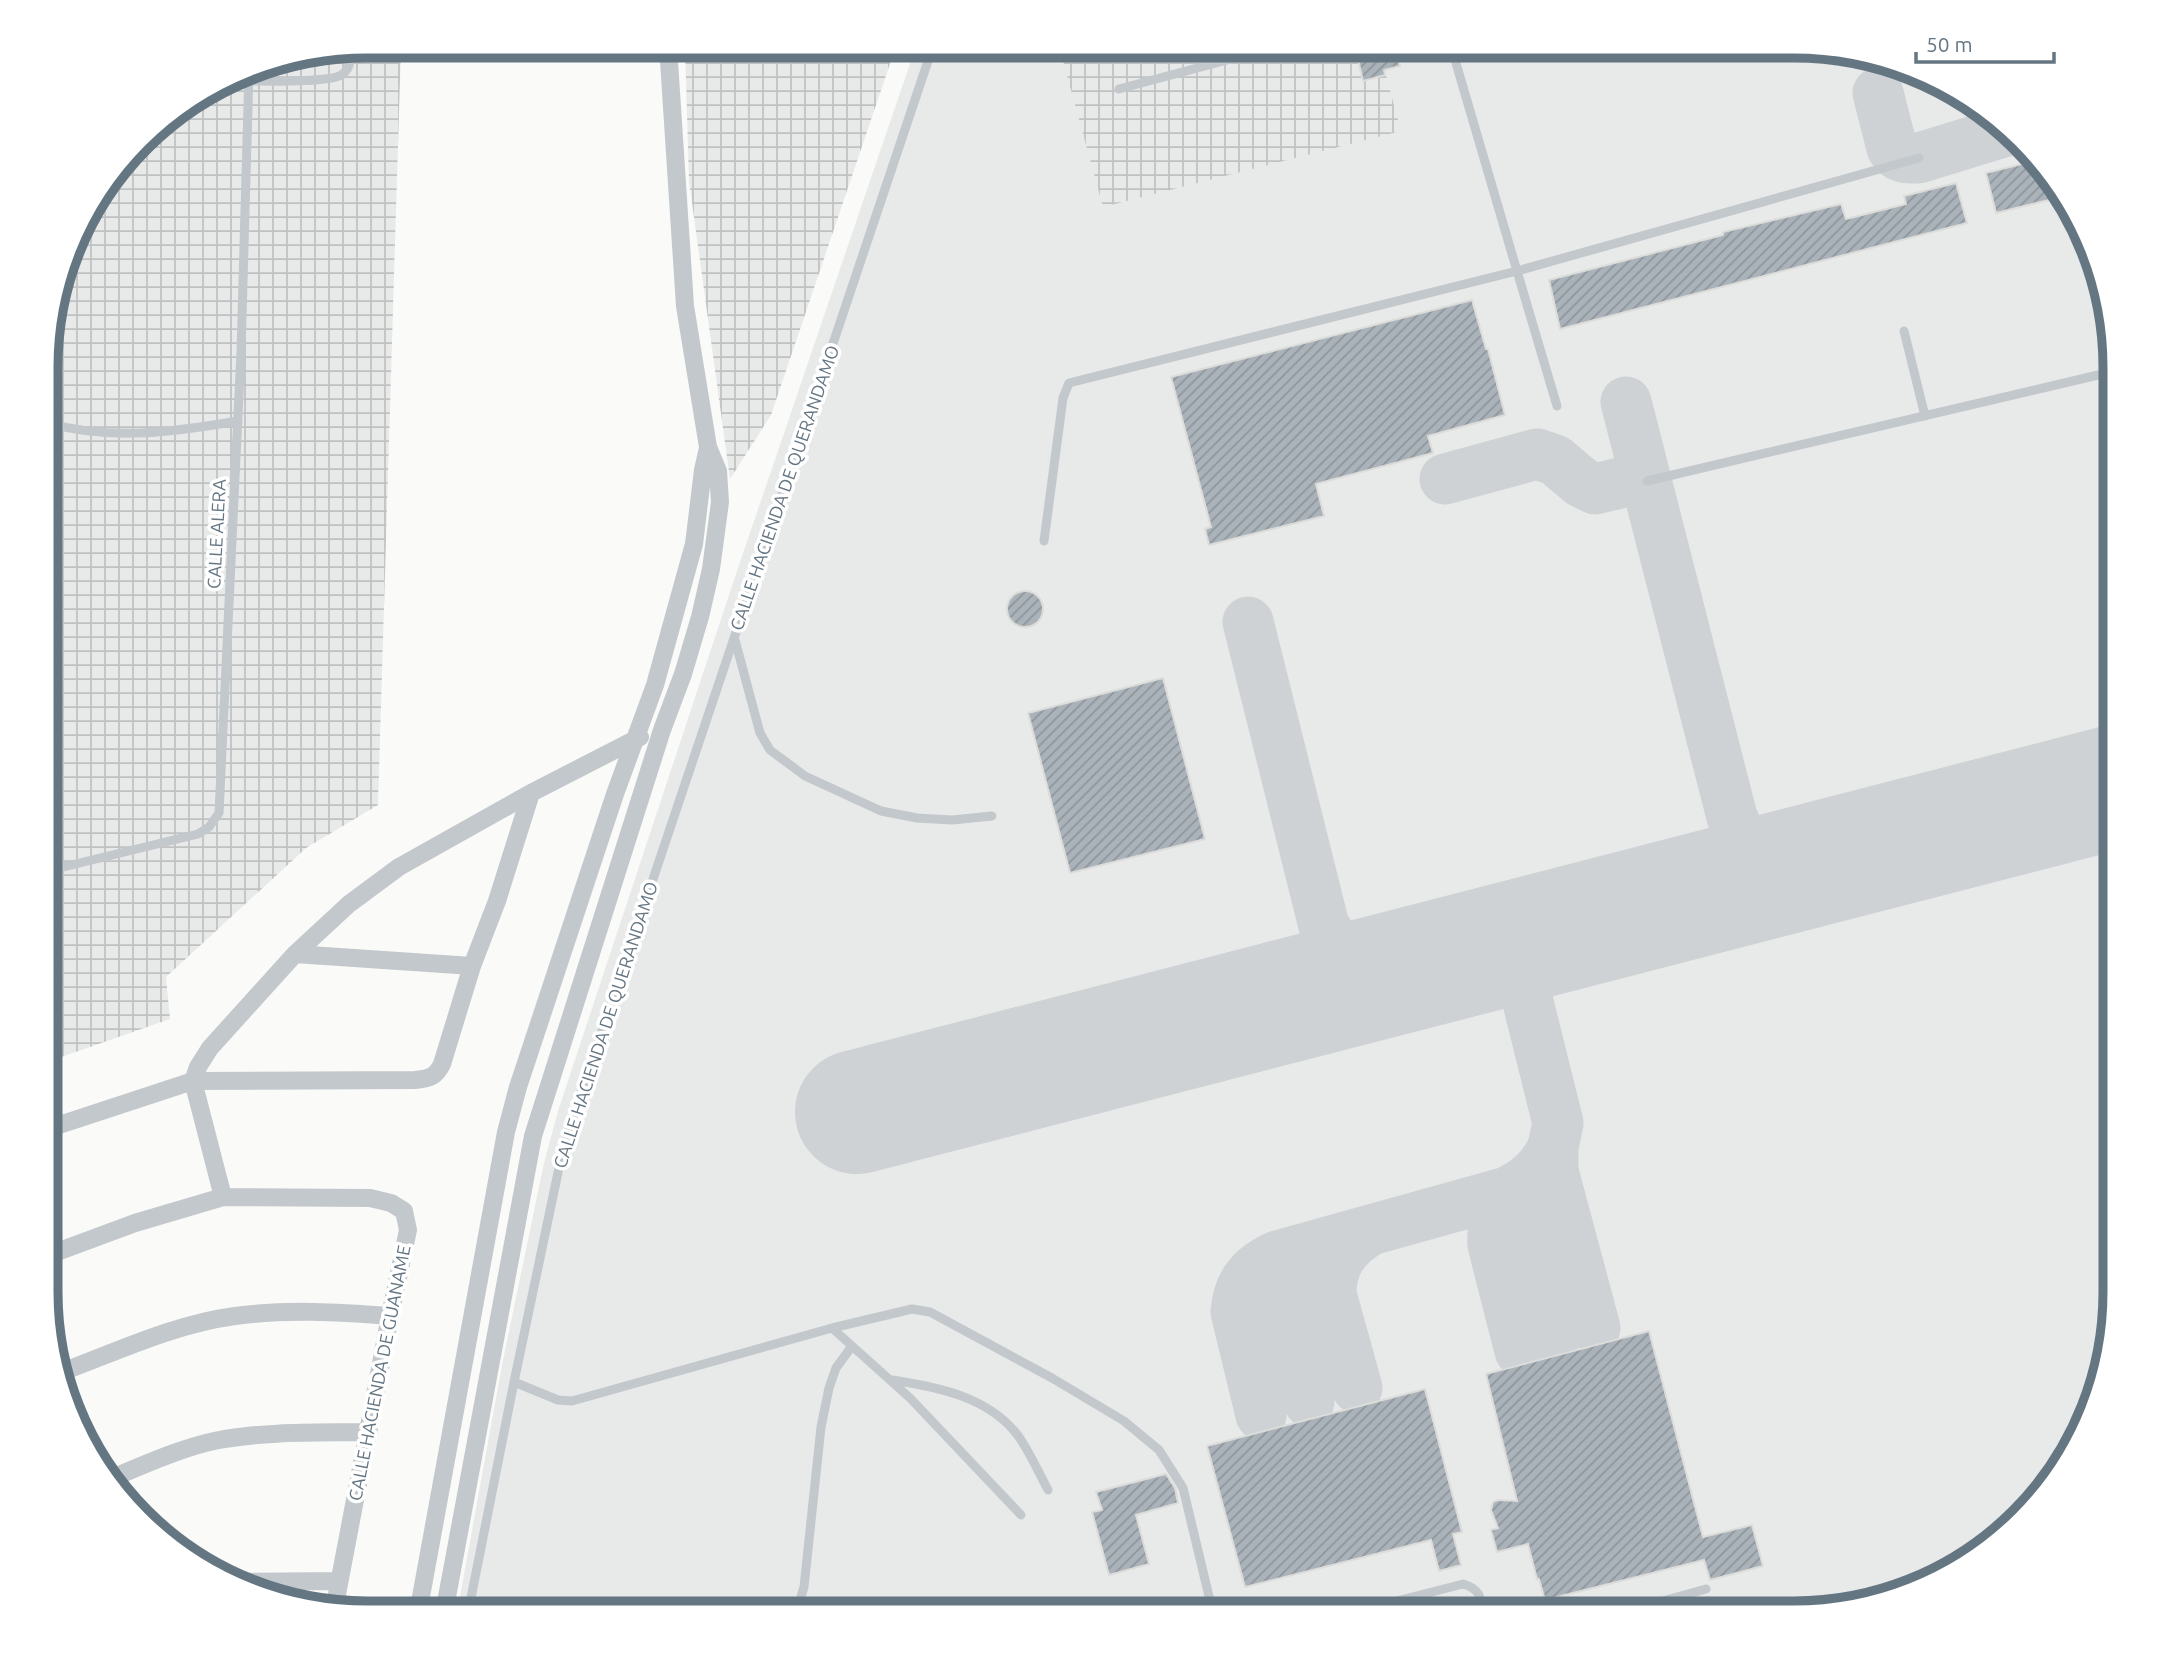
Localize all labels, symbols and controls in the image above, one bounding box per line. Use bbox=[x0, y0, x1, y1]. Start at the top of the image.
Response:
scale bar bbox=[1916, 21, 2054, 65]
text: 50 m bbox=[1926, 32, 1973, 56]
street label: CALLE HACIENDA DE QUERANDAMO bbox=[726, 343, 843, 633]
street label: CALLE ALERA bbox=[203, 478, 229, 589]
street label: CALLE HACIENDA DE QUERANDAMO bbox=[549, 879, 662, 1171]
street label: CALLE HACIENDA DE GUANAME bbox=[344, 1243, 414, 1502]

